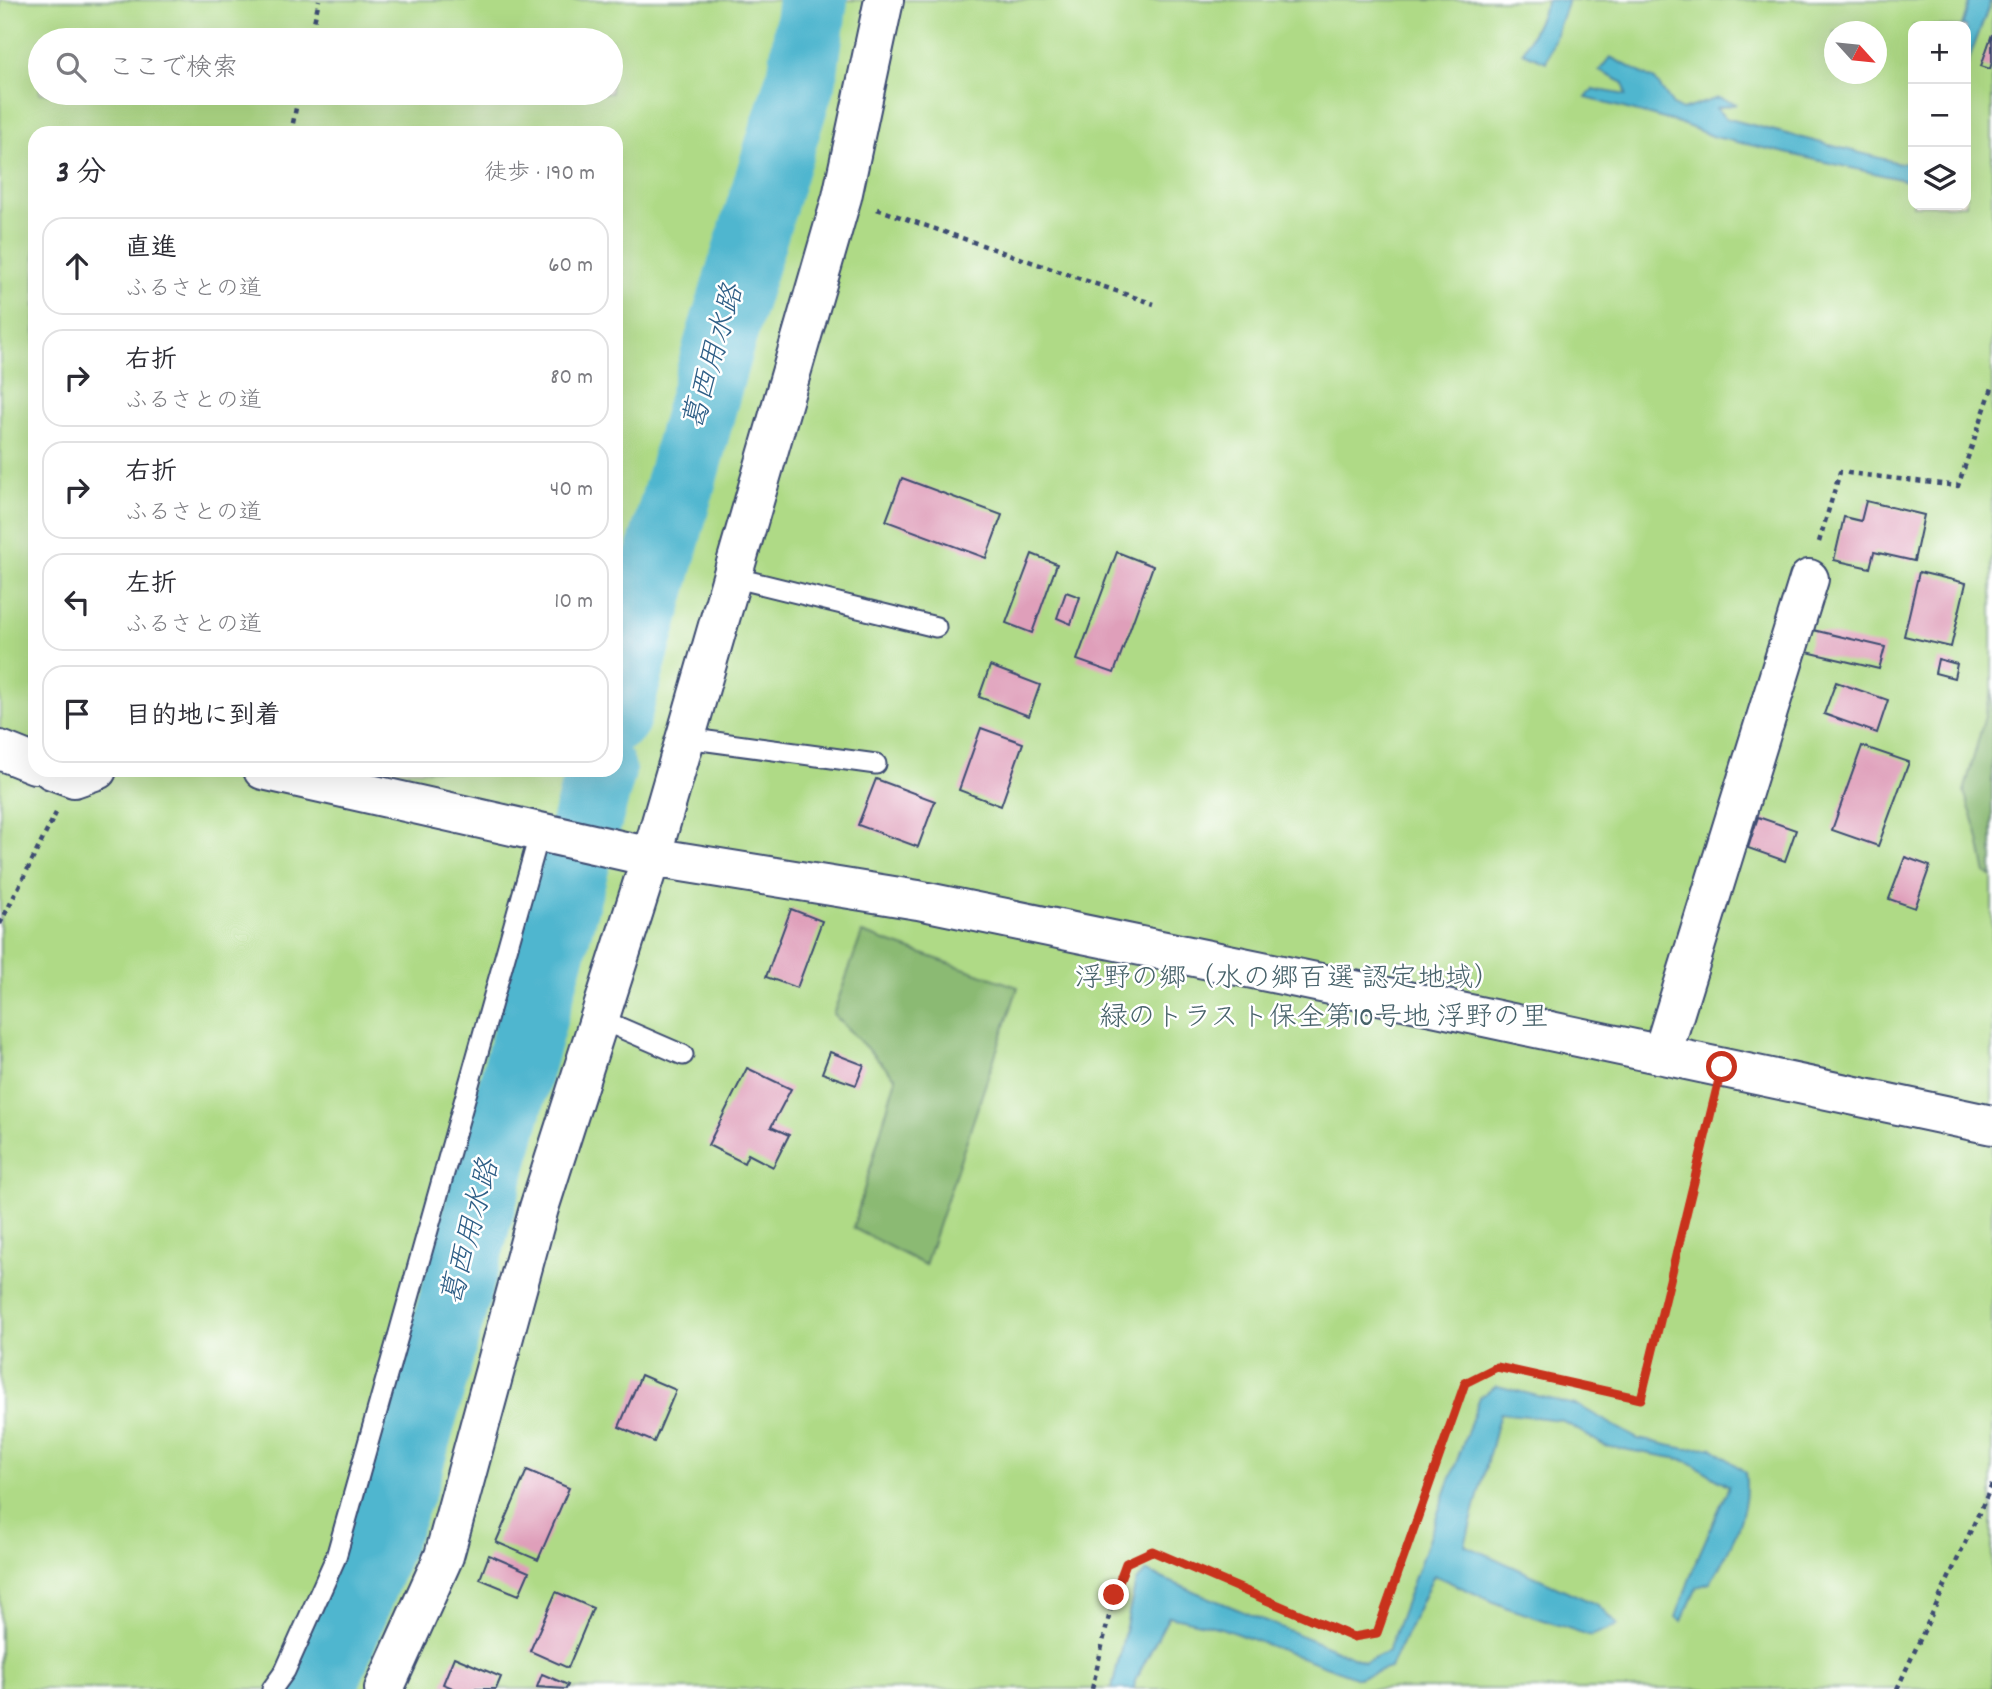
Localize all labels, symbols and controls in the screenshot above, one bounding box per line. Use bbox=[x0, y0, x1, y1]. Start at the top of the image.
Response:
north arrow bbox=[1824, 21, 1887, 84]
map controls bbox=[1908, 21, 1971, 210]
button: + bbox=[1908, 21, 1971, 84]
search box bbox=[28, 28, 623, 105]
icon: search bbox=[52, 48, 90, 86]
text: ここで検索 bbox=[108, 51, 238, 88]
button: − bbox=[1908, 84, 1971, 147]
button: layers bbox=[1908, 147, 1971, 210]
text: 3 分 bbox=[56, 154, 106, 197]
text: 徒歩 · 190 m bbox=[484, 158, 595, 191]
text: 直進 bbox=[125, 231, 177, 268]
icon: ahead bbox=[58, 247, 96, 285]
text: 60 m bbox=[548, 250, 593, 283]
text: ふるさとの道 bbox=[125, 274, 262, 307]
water label: 葛西用水路 bbox=[675, 278, 758, 436]
text: 右折 bbox=[125, 343, 177, 380]
icon: right bbox=[58, 359, 96, 397]
text: 80 m bbox=[550, 362, 593, 395]
text: ふるさとの道 bbox=[125, 386, 262, 419]
text: 右折 bbox=[125, 455, 177, 492]
icon: right bbox=[58, 471, 96, 509]
text: 40 m bbox=[550, 474, 593, 507]
text: ふるさとの道 bbox=[125, 498, 262, 531]
text: 左折 bbox=[125, 567, 177, 604]
icon: left bbox=[58, 583, 96, 621]
text: 10 m bbox=[554, 586, 593, 619]
text: ふるさとの道 bbox=[125, 610, 262, 643]
icon: arrive bbox=[58, 695, 96, 733]
text: 目的地に到着 bbox=[125, 699, 281, 736]
park label: 浮野の郷（水の郷百選 認定地域） bbox=[1075, 961, 1501, 1001]
park label: 緑のトラスト保全第10号地 浮野の里 bbox=[1100, 1000, 1548, 1040]
route start bbox=[1706, 1051, 1737, 1082]
water label: 葛西用水路 bbox=[433, 1153, 514, 1311]
route end bbox=[1098, 1579, 1129, 1610]

